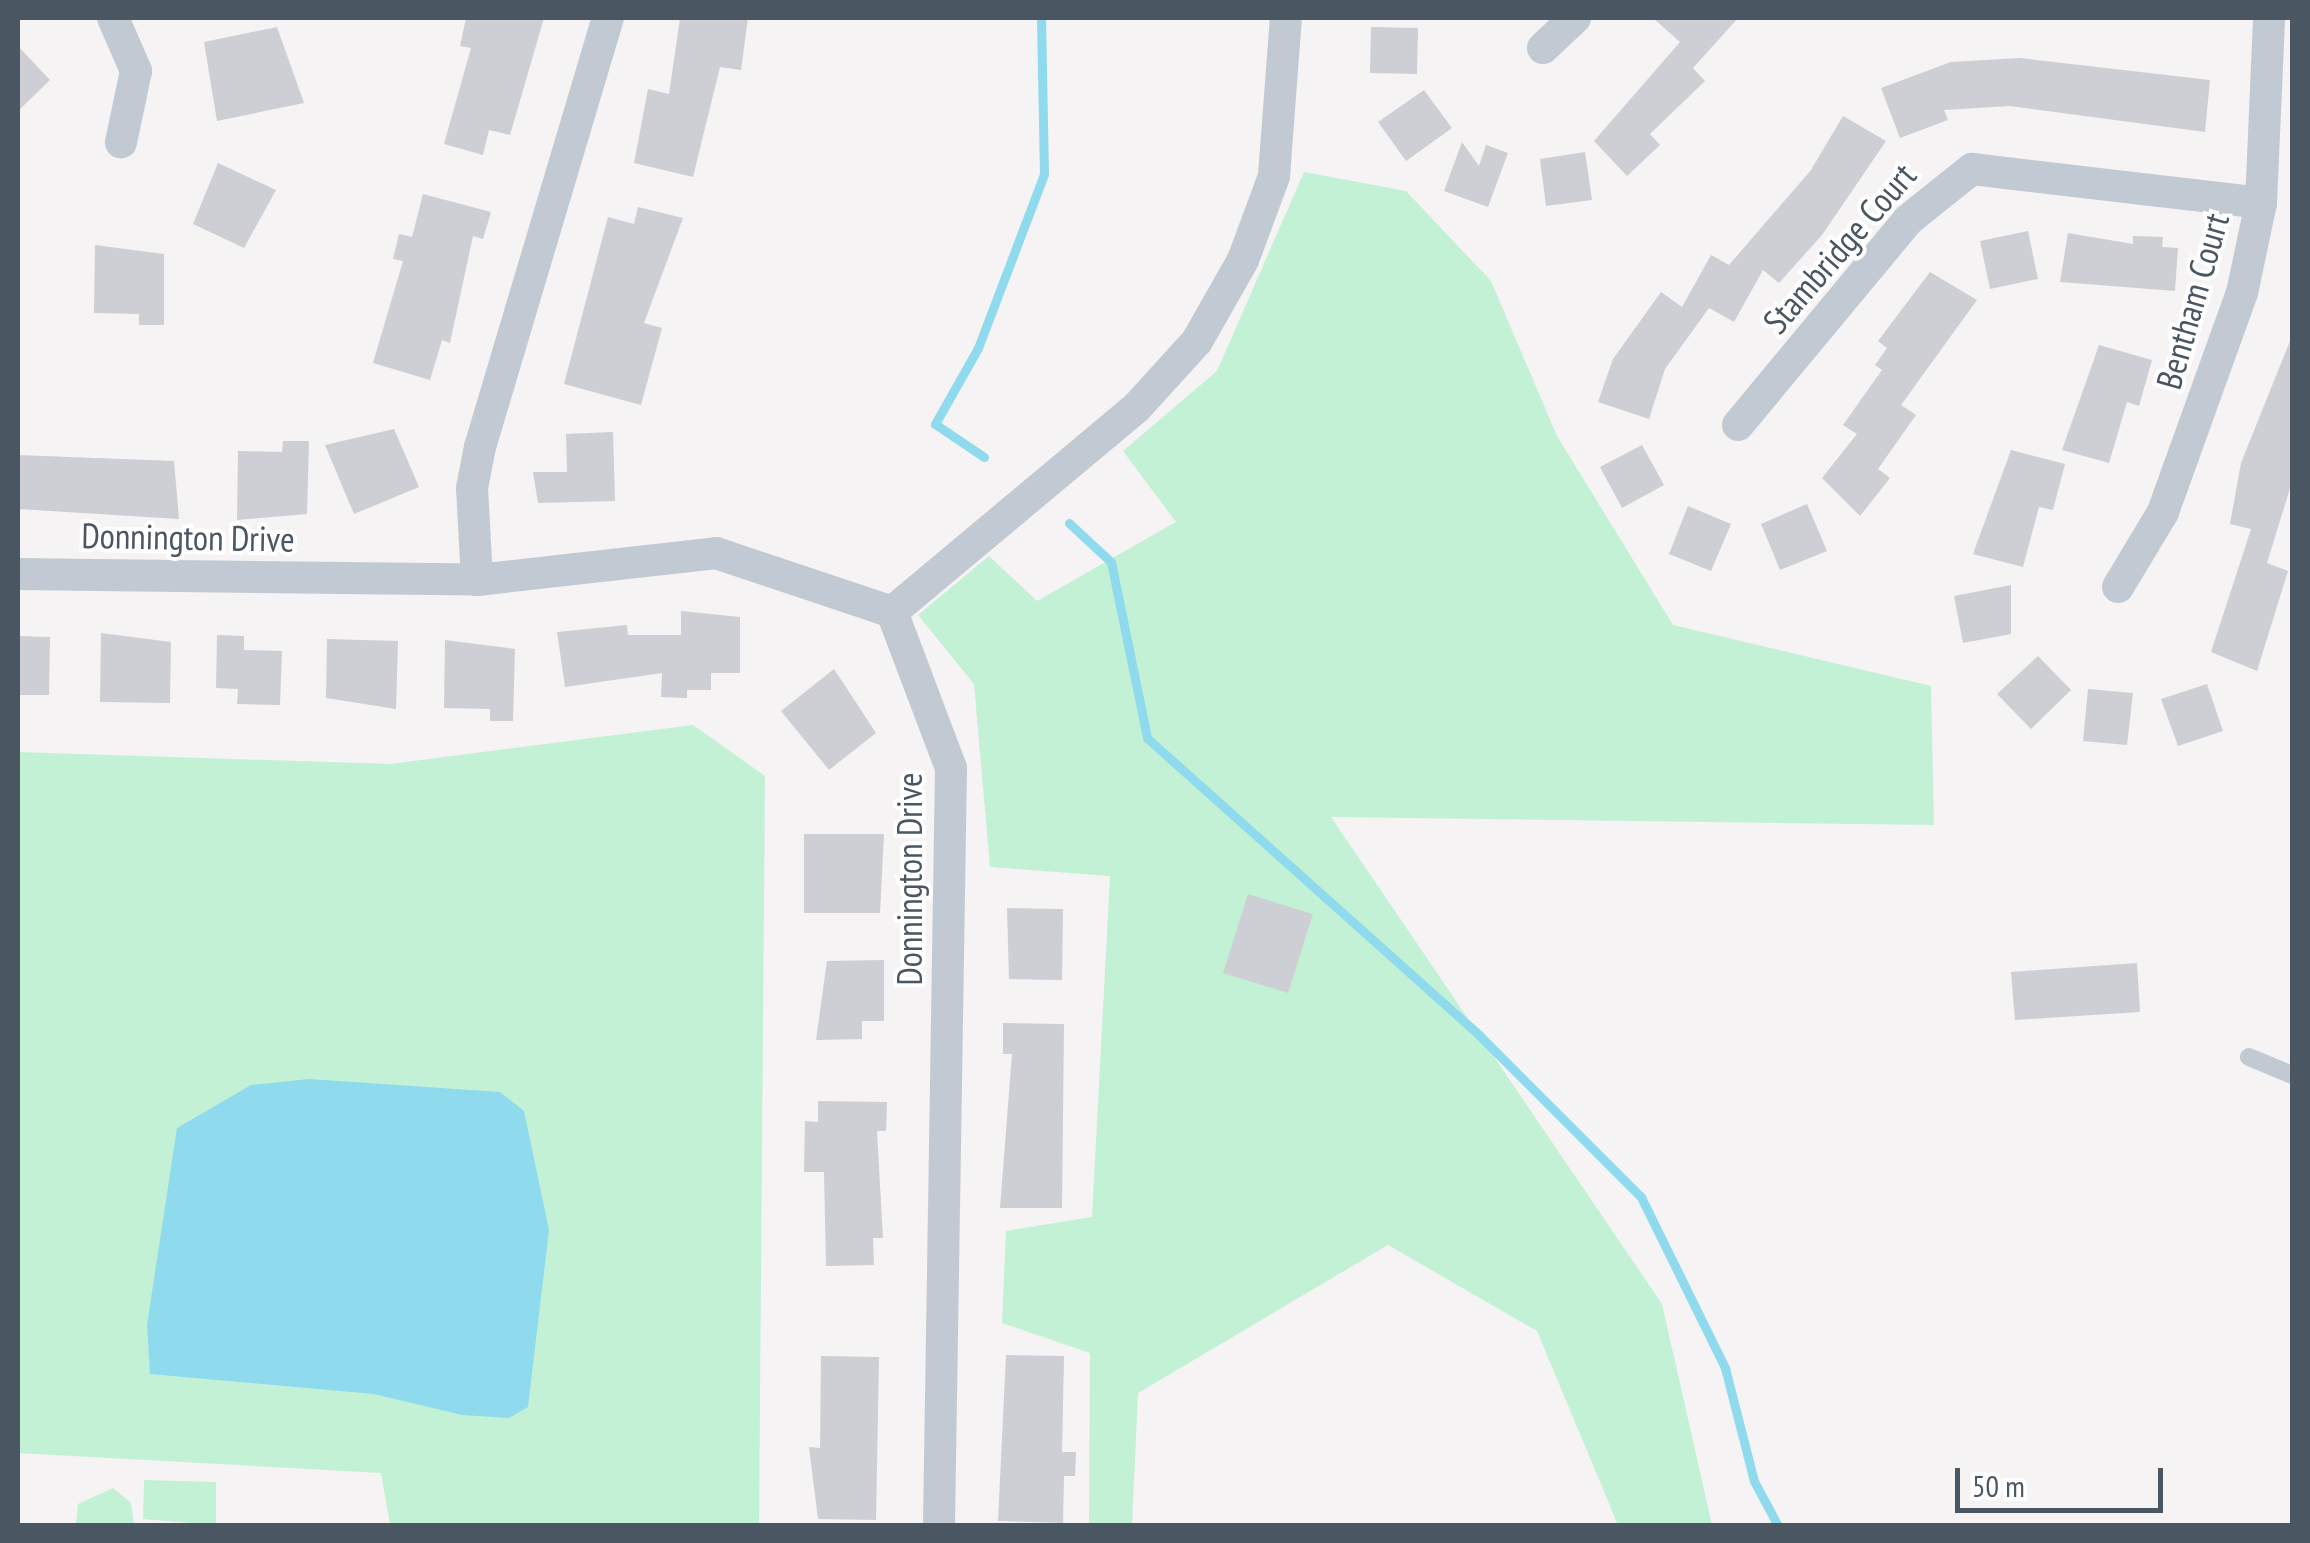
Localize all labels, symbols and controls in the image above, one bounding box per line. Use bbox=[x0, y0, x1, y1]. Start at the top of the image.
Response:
street label: Stambridge Court bbox=[1754, 154, 1924, 342]
street label: Bentham Court bbox=[2147, 208, 2237, 394]
street label: Donnington Drive bbox=[81, 514, 295, 560]
street label: Donnington Drive bbox=[888, 772, 930, 986]
scale bar bbox=[1960, 1448, 2168, 1510]
text: 50 m bbox=[1972, 1466, 2025, 1505]

